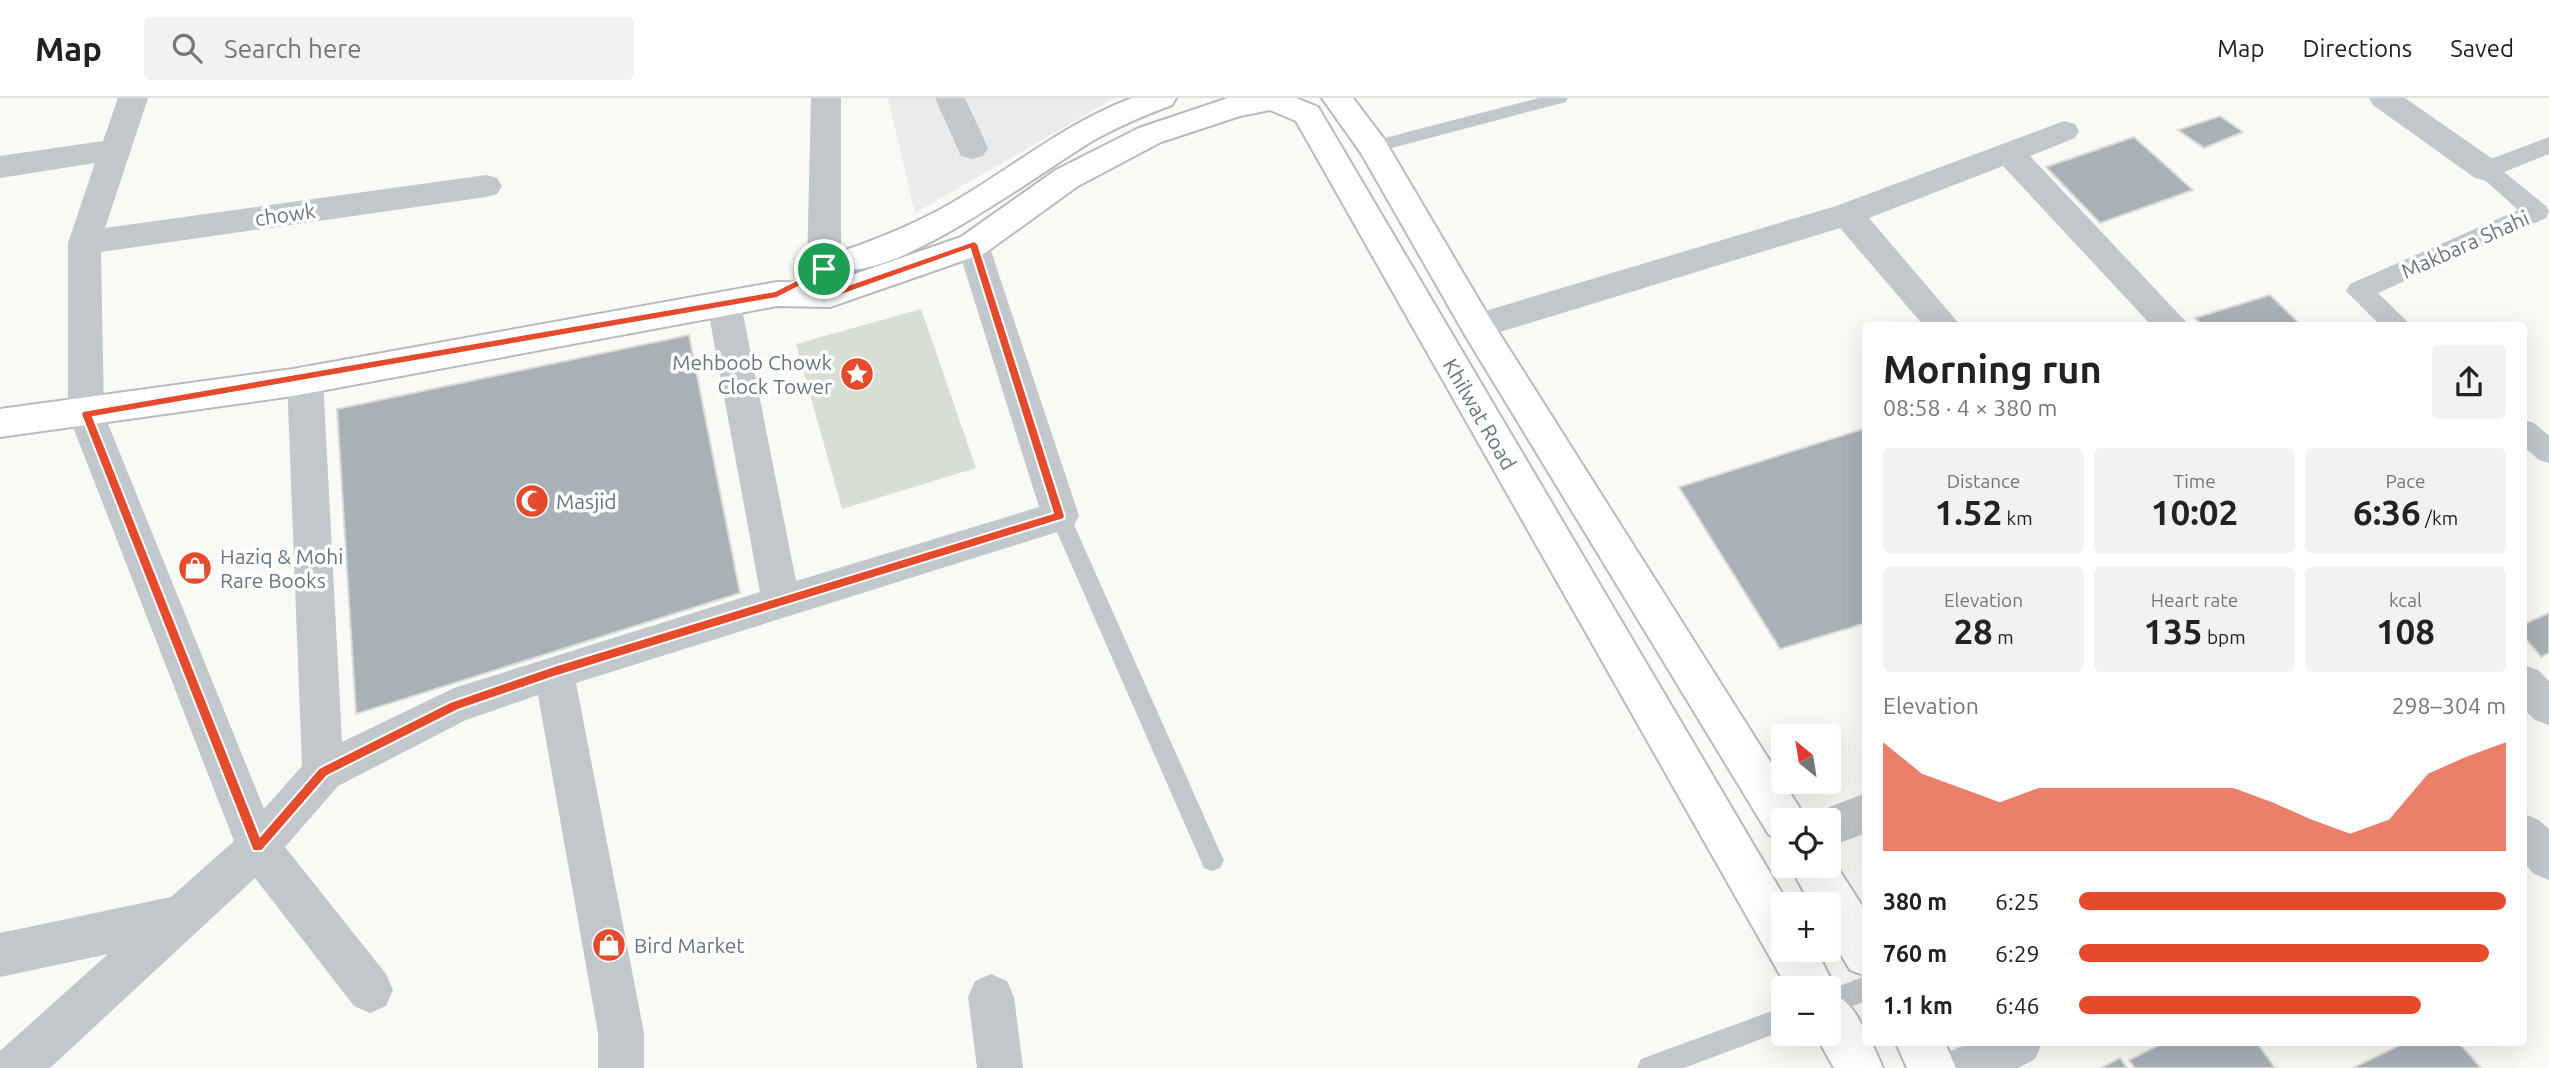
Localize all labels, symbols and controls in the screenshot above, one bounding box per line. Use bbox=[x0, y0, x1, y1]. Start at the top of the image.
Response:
search box bbox=[144, 17, 634, 80]
icon: search bbox=[168, 29, 206, 67]
text: Map bbox=[35, 30, 102, 67]
text: Search here bbox=[224, 34, 362, 63]
text: Map bbox=[2217, 35, 2264, 62]
text: Directions bbox=[2302, 35, 2412, 62]
text: Saved bbox=[2450, 35, 2514, 62]
street label: chowk bbox=[253, 198, 317, 230]
street label: Makbara Shahi bbox=[2397, 205, 2533, 283]
pin bbox=[794, 239, 854, 299]
icon: arrive bbox=[805, 250, 843, 288]
button: share bbox=[2432, 345, 2506, 419]
text: Morning run bbox=[1883, 348, 2102, 390]
place label: Mehboob Chowk Clock Tower bbox=[672, 350, 832, 398]
street label: Khilwat Road bbox=[1439, 354, 1521, 474]
place icon: Mehboob Chowk Clock Tower bbox=[838, 355, 876, 393]
text: 08:58 · 4 × 380 m bbox=[1883, 395, 2057, 420]
text: Distance bbox=[1947, 470, 2020, 492]
text: Time bbox=[2173, 470, 2216, 492]
text: Pace bbox=[2385, 470, 2426, 492]
mosque icon: Masjid bbox=[513, 482, 551, 520]
place label: Masjid bbox=[556, 489, 617, 513]
text: 1.52 bbox=[1934, 492, 2002, 532]
text: 10:02 bbox=[2151, 492, 2238, 532]
text: 6:36 bbox=[2353, 492, 2421, 532]
text: km bbox=[2002, 507, 2033, 529]
text: /km bbox=[2421, 507, 2458, 529]
place label: Haziq & Mohi Rare Books bbox=[220, 544, 343, 592]
shop icon: Haziq & Mohi Rare Books bbox=[176, 549, 214, 587]
text: Elevation bbox=[1944, 589, 2023, 611]
text: Heart rate bbox=[2151, 589, 2238, 611]
text: kcal bbox=[2389, 589, 2422, 611]
text: 28 bbox=[1953, 611, 1993, 651]
text: 135 bbox=[2143, 611, 2203, 651]
text: 108 bbox=[2376, 611, 2435, 651]
text: m bbox=[1993, 626, 2014, 648]
text: bpm bbox=[2203, 626, 2246, 648]
text: Elevation bbox=[1883, 693, 1979, 718]
text: 298–304 m bbox=[2392, 693, 2506, 718]
north arrow bbox=[1771, 724, 1841, 794]
map controls bbox=[1771, 724, 1841, 1046]
button: locate bbox=[1771, 808, 1841, 878]
text: 380 m bbox=[1883, 889, 1947, 914]
text: 6:25 bbox=[1995, 889, 2040, 914]
button: + bbox=[1771, 892, 1841, 962]
shop icon: Bird Market bbox=[590, 926, 628, 964]
place label: Bird Market bbox=[634, 933, 745, 957]
text: 760 m bbox=[1883, 941, 1947, 966]
text: 6:29 bbox=[1995, 941, 2040, 966]
button: − bbox=[1771, 976, 1841, 1046]
text: 1.1 km bbox=[1883, 993, 1953, 1018]
text: 6:46 bbox=[1995, 993, 2040, 1018]

